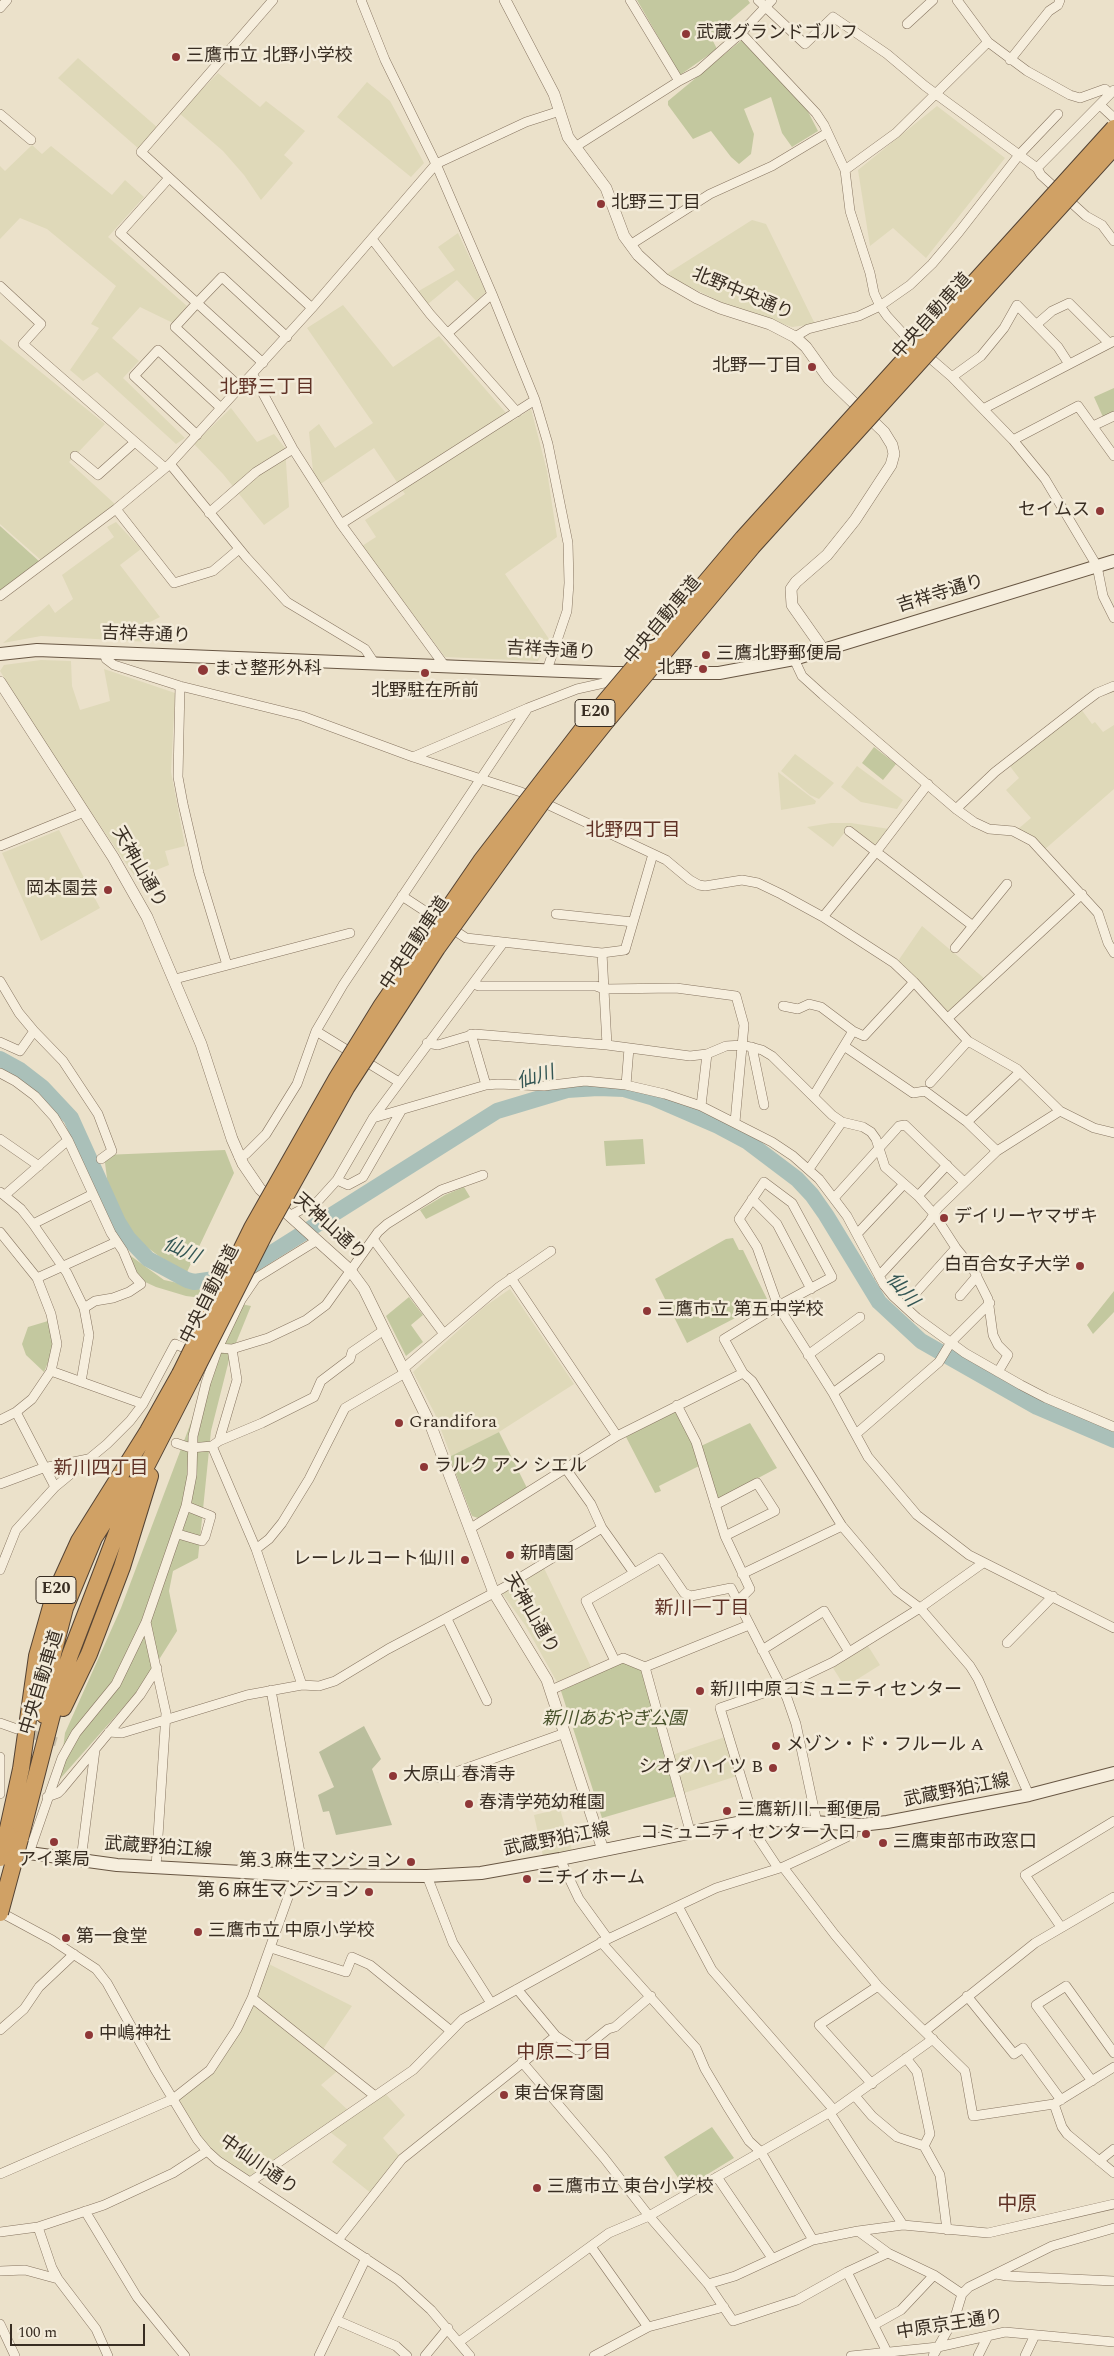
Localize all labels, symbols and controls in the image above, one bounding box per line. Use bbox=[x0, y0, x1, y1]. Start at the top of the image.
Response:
place label: 武蔵グランドゴルフ bbox=[696, 23, 858, 45]
marker: 武蔵グランドゴルフ bbox=[680, 28, 692, 40]
place label: 三鷹市立 北野小学校 bbox=[186, 46, 352, 68]
marker: 三鷹市立 北野小学校 bbox=[170, 51, 182, 63]
place label: 北野三丁目 bbox=[611, 193, 701, 215]
marker: 北野三丁目 bbox=[595, 198, 607, 210]
street label: 北野中央通り bbox=[688, 264, 796, 326]
street label: 中央自動車道 bbox=[889, 270, 977, 364]
place label: 北野一丁目 bbox=[712, 356, 802, 378]
marker: 北野一丁目 bbox=[806, 361, 818, 373]
district label: 北野三丁目 bbox=[220, 378, 314, 400]
place label: セイムス bbox=[1018, 500, 1090, 522]
marker: セイムス bbox=[1094, 505, 1106, 517]
street label: 吉祥寺通り bbox=[895, 572, 987, 618]
street label: 中央自動車道 bbox=[621, 573, 707, 669]
street label: 吉祥寺通り bbox=[101, 624, 191, 648]
street label: 吉祥寺通り bbox=[505, 639, 597, 665]
place label: 三鷹北野郵便局 bbox=[716, 644, 842, 666]
marker: 三鷹北野郵便局 bbox=[700, 649, 712, 661]
place label: 北野 bbox=[657, 658, 693, 680]
place label: まさ整形外科 bbox=[214, 659, 322, 681]
marker: まさ整形外科 bbox=[196, 663, 210, 677]
marker: 北野 bbox=[697, 663, 709, 675]
marker: 北野駐在所前 bbox=[419, 667, 431, 679]
place label: 北野駐在所前 bbox=[371, 681, 479, 703]
road number: E20 bbox=[575, 700, 615, 726]
district label: 北野四丁目 bbox=[586, 821, 680, 843]
street label: 天神山通り bbox=[106, 824, 170, 912]
place label: 岡本園芸 bbox=[26, 879, 98, 901]
marker: 岡本園芸 bbox=[102, 884, 114, 896]
street label: 中央自動車道 bbox=[377, 893, 455, 995]
water label: 仙川 bbox=[515, 1063, 557, 1095]
street label: 天神山通り bbox=[288, 1190, 370, 1266]
place label: デイリーヤマザキ bbox=[954, 1207, 1098, 1229]
marker: デイリーヤマザキ bbox=[938, 1212, 950, 1224]
water label: 仙川 bbox=[159, 1234, 203, 1270]
street label: 中央自動車道 bbox=[177, 1242, 245, 1348]
place label: 白百合女子大学 bbox=[944, 1255, 1070, 1277]
marker: 白百合女子大学 bbox=[1074, 1260, 1086, 1272]
water label: 仙川 bbox=[880, 1269, 922, 1313]
place label: 三鷹市立 第五中学校 bbox=[657, 1300, 823, 1322]
marker: 三鷹市立 第五中学校 bbox=[641, 1305, 653, 1317]
place label: Grandifora bbox=[409, 1412, 497, 1434]
marker: Grandifora bbox=[393, 1417, 405, 1429]
place label: ラルク アン シエル bbox=[434, 1456, 587, 1478]
district label: 新川四丁目 bbox=[54, 1459, 148, 1481]
marker: ラルク アン シエル bbox=[418, 1461, 430, 1473]
place label: 新晴園 bbox=[520, 1544, 574, 1566]
place label: レーレルコート仙川 bbox=[293, 1549, 455, 1571]
marker: 新晴園 bbox=[504, 1549, 516, 1561]
marker: レーレルコート仙川 bbox=[459, 1554, 471, 1566]
street label: 天神山通り bbox=[498, 1570, 562, 1658]
road number: E20 bbox=[36, 1576, 76, 1604]
district label: 新川一丁目 bbox=[655, 1599, 749, 1621]
street label: 中央自動車道 bbox=[17, 1628, 69, 1738]
place label: 新川中原コミュニティセンター bbox=[710, 1680, 962, 1702]
marker: 新川中原コミュニティセンター bbox=[694, 1685, 706, 1697]
park label: 新川あおやぎ公園 bbox=[542, 1709, 686, 1731]
place label: メゾン・ド・フルール A bbox=[786, 1735, 984, 1757]
marker: メゾン・ド・フルール A bbox=[770, 1740, 782, 1752]
place label: シオダハイツ B bbox=[639, 1757, 763, 1779]
marker: シオダハイツ B bbox=[767, 1762, 779, 1774]
place label: 大原山 春清寺 bbox=[403, 1765, 515, 1787]
marker: 大原山 春清寺 bbox=[387, 1770, 399, 1782]
street label: 武蔵野狛江線 bbox=[902, 1771, 1012, 1813]
place label: 春清学苑幼稚園 bbox=[479, 1793, 605, 1815]
marker: 春清学苑幼稚園 bbox=[463, 1798, 475, 1810]
place label: 三鷹新川一郵便局 bbox=[737, 1800, 881, 1822]
marker: 三鷹新川一郵便局 bbox=[721, 1805, 733, 1817]
street label: 武蔵野狛江線 bbox=[502, 1820, 612, 1862]
place label: コミュニティセンター入口 bbox=[640, 1823, 856, 1845]
marker: コミュニティセンター入口 bbox=[860, 1828, 872, 1840]
place label: 三鷹東部市政窓口 bbox=[893, 1832, 1037, 1854]
street label: 武蔵野狛江線 bbox=[103, 1834, 213, 1864]
marker: アイ薬局 bbox=[48, 1836, 60, 1848]
marker: 三鷹東部市政窓口 bbox=[877, 1837, 889, 1849]
place label: アイ薬局 bbox=[18, 1850, 90, 1872]
place label: 第３麻生マンション bbox=[239, 1851, 401, 1873]
marker: 第３麻生マンション bbox=[405, 1856, 417, 1868]
place label: ニチイホーム bbox=[537, 1868, 645, 1890]
marker: ニチイホーム bbox=[521, 1873, 533, 1885]
place label: 第６麻生マンション bbox=[197, 1881, 359, 1903]
marker: 第６麻生マンション bbox=[363, 1886, 375, 1898]
place label: 三鷹市立 中原小学校 bbox=[208, 1921, 374, 1943]
marker: 三鷹市立 中原小学校 bbox=[192, 1926, 204, 1938]
place label: 第一食堂 bbox=[76, 1927, 148, 1949]
marker: 第一食堂 bbox=[60, 1932, 72, 1944]
place label: 中嶋神社 bbox=[99, 2024, 171, 2046]
marker: 中嶋神社 bbox=[83, 2029, 95, 2041]
district label: 中原二丁目 bbox=[517, 2043, 611, 2065]
place label: 東台保育園 bbox=[514, 2084, 604, 2106]
marker: 東台保育園 bbox=[498, 2089, 510, 2101]
street label: 中仙川通り bbox=[215, 2131, 301, 2201]
place label: 三鷹市立 東台小学校 bbox=[547, 2177, 713, 2199]
marker: 三鷹市立 東台小学校 bbox=[531, 2182, 543, 2194]
district label: 中原 bbox=[997, 2194, 1037, 2218]
street label: 中原京王通り bbox=[895, 2307, 1005, 2345]
scale bar bbox=[12, 2314, 148, 2346]
text: 100 m bbox=[18, 2321, 57, 2344]

